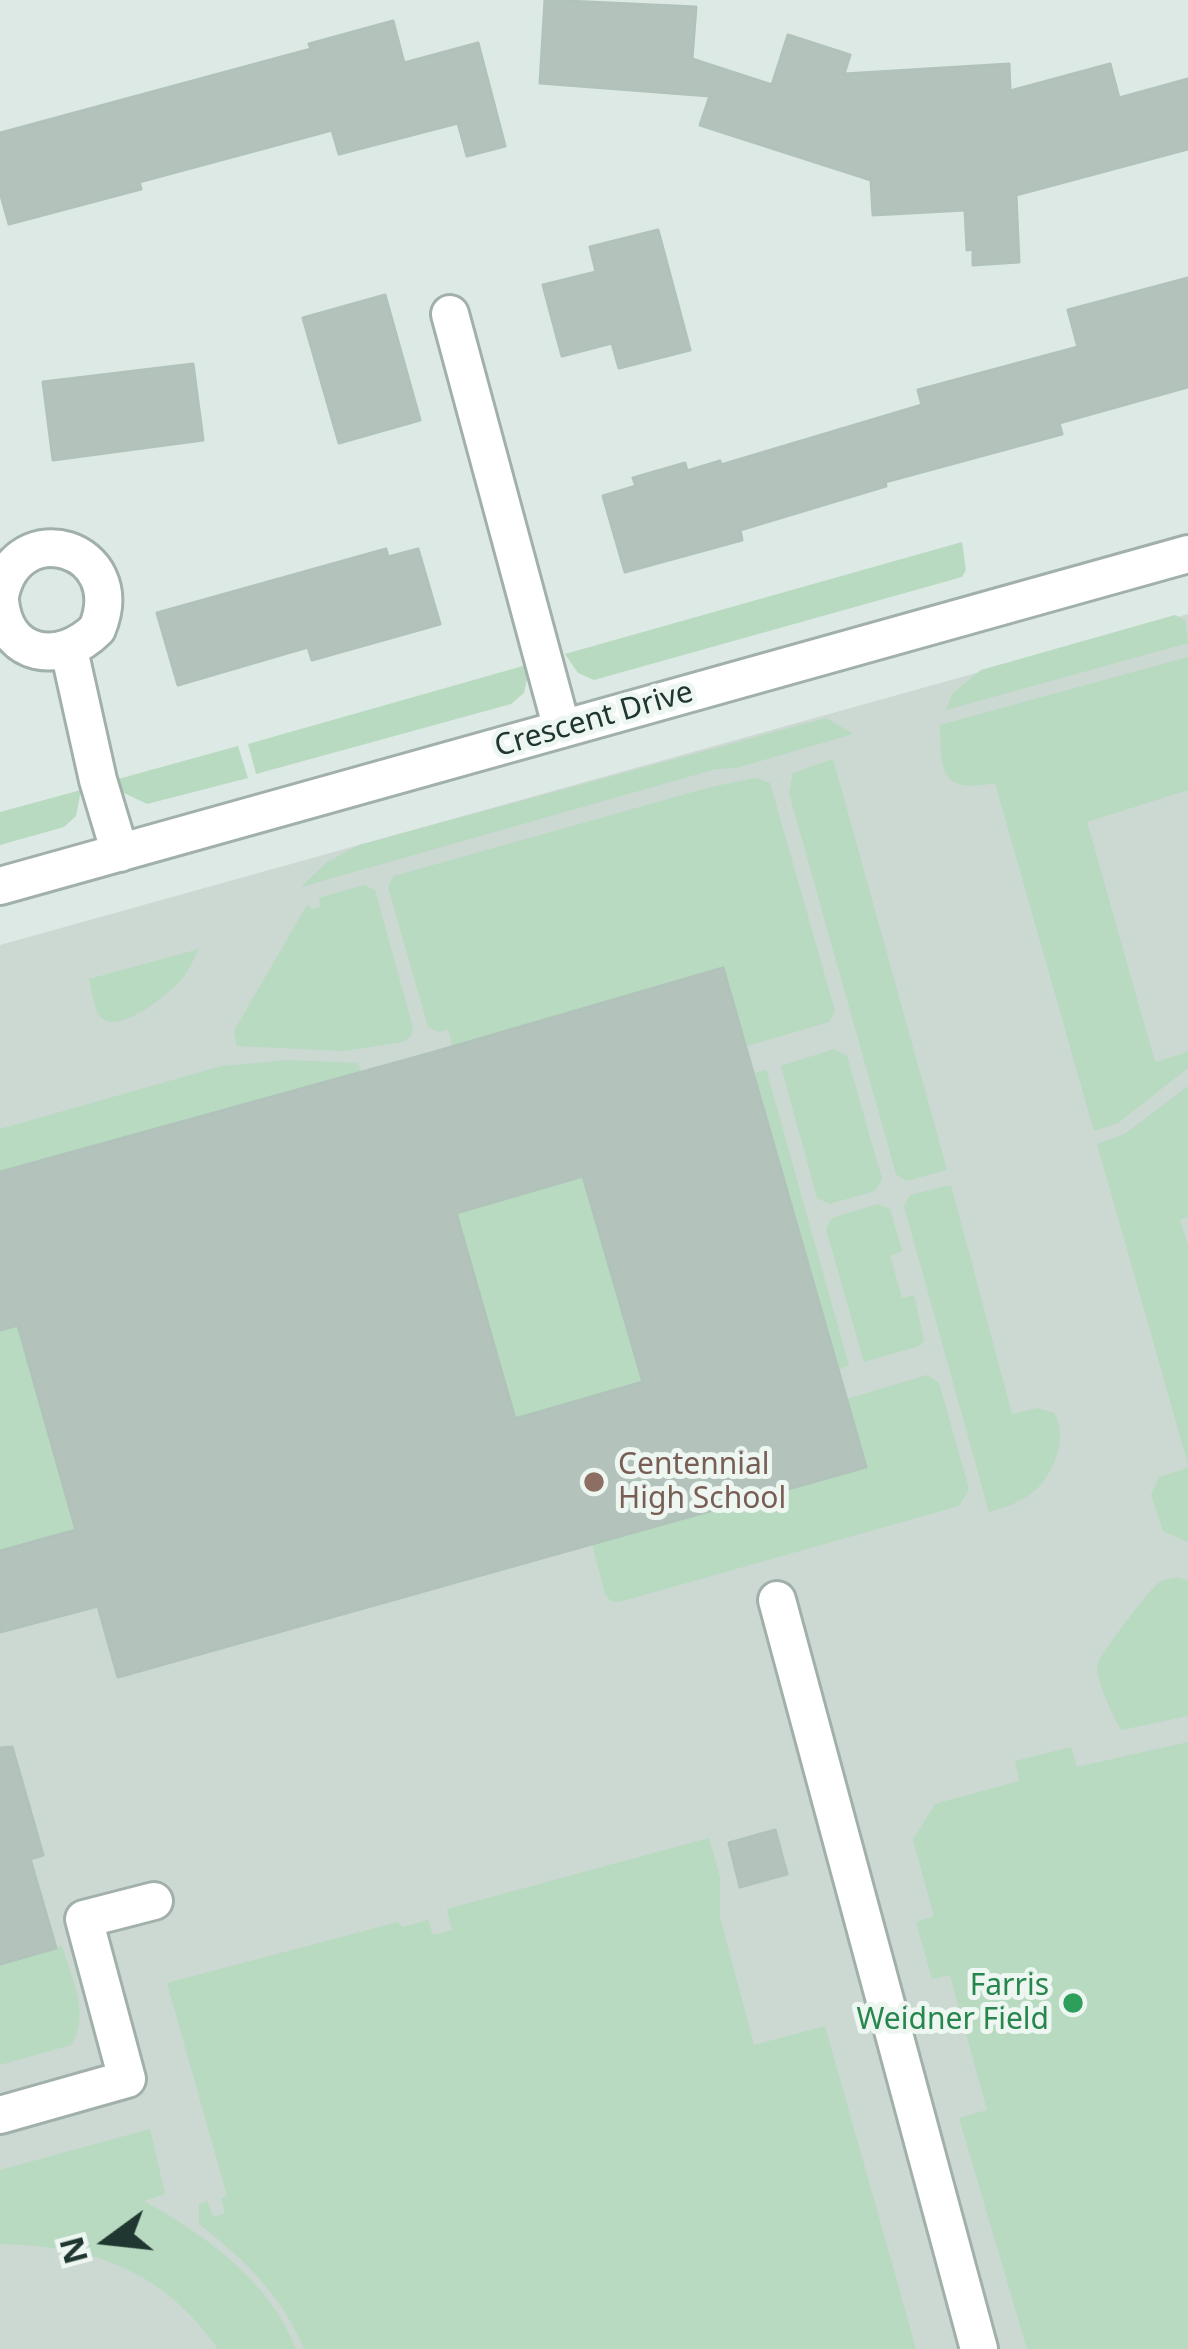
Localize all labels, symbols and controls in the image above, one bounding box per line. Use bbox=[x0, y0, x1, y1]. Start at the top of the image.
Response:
street label: Crescent Drive bbox=[491, 674, 697, 766]
place label: Centennial High School bbox=[618, 1447, 786, 1518]
marker: Centennial High School bbox=[581, 1469, 607, 1495]
place label: Farris Weidner Field bbox=[857, 1968, 1049, 2038]
marker: Farris Weidner Field bbox=[1060, 1990, 1086, 2016]
north arrow bbox=[48, 2181, 168, 2301]
text: N bbox=[48, 2232, 98, 2269]

